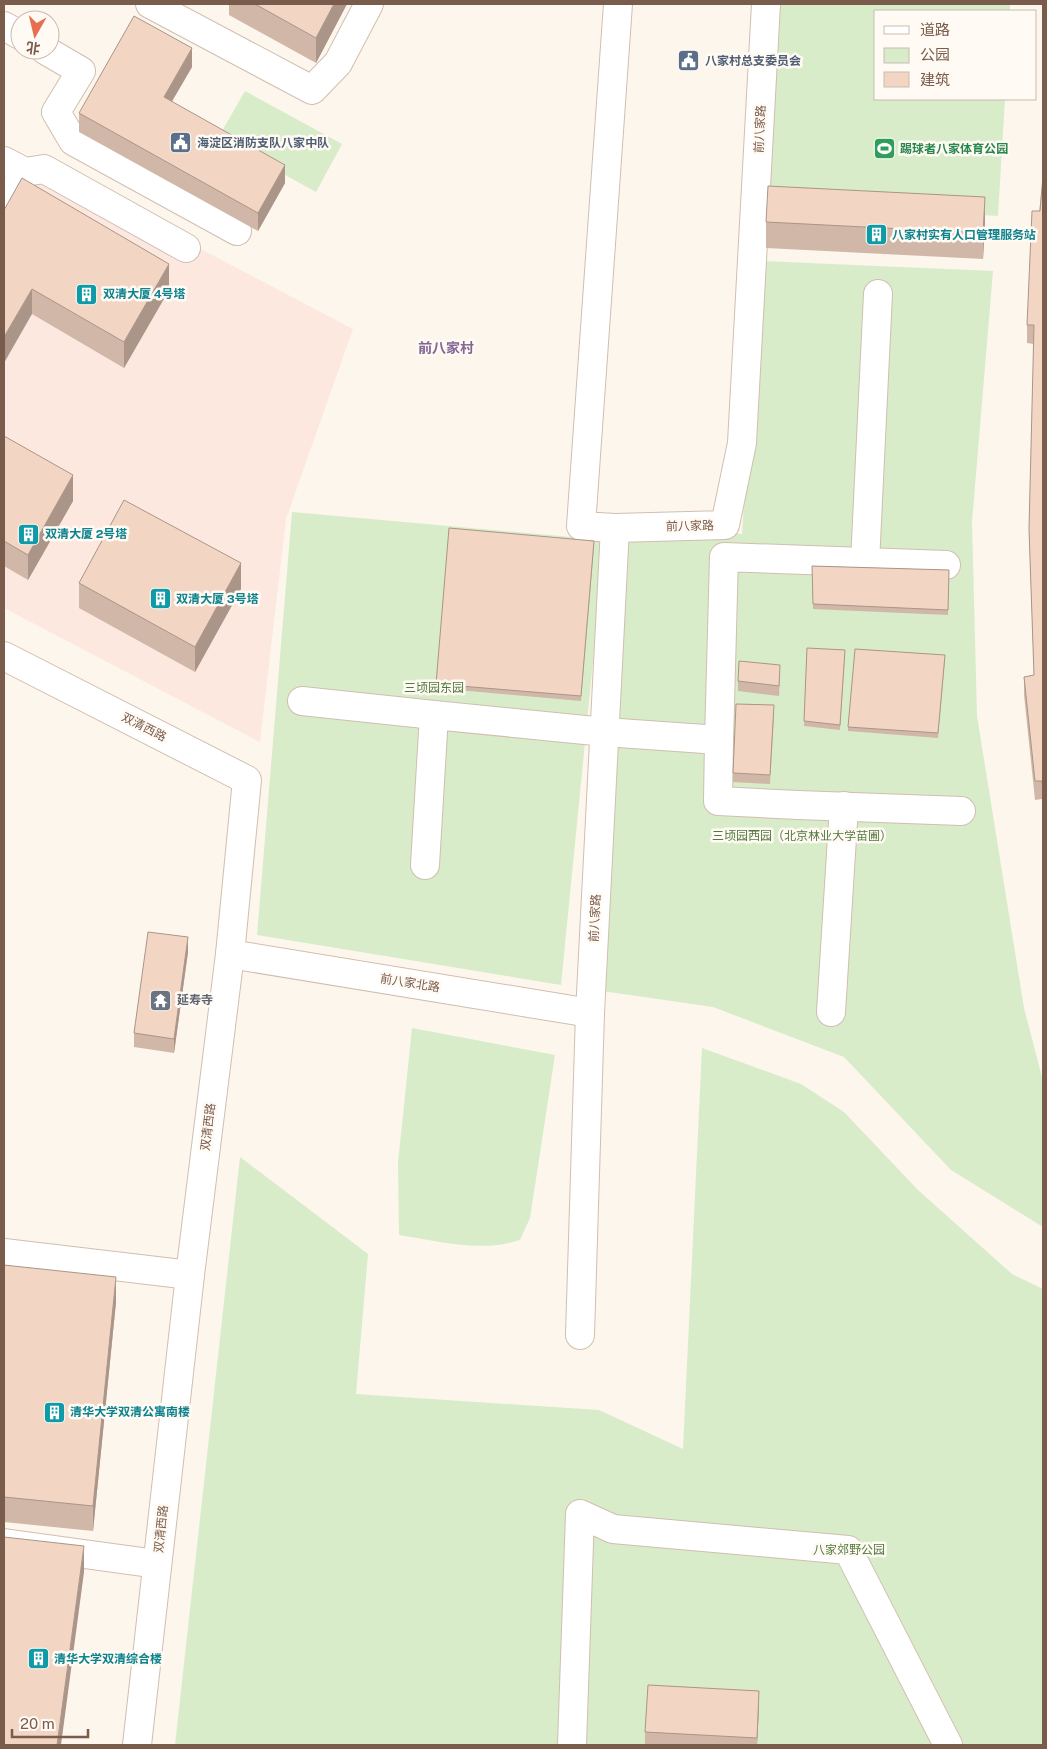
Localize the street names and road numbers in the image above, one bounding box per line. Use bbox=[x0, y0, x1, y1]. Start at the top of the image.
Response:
street label: 前八家路 bbox=[752, 105, 768, 153]
street label: 前八家路 bbox=[666, 519, 714, 533]
street label: 双清西路 bbox=[119, 710, 169, 744]
street label: 前八家路 bbox=[587, 894, 603, 942]
street label: 前八家北路 bbox=[379, 971, 441, 995]
street label: 双清西路 bbox=[198, 1102, 218, 1152]
street label: 双清西路 bbox=[152, 1504, 170, 1554]

